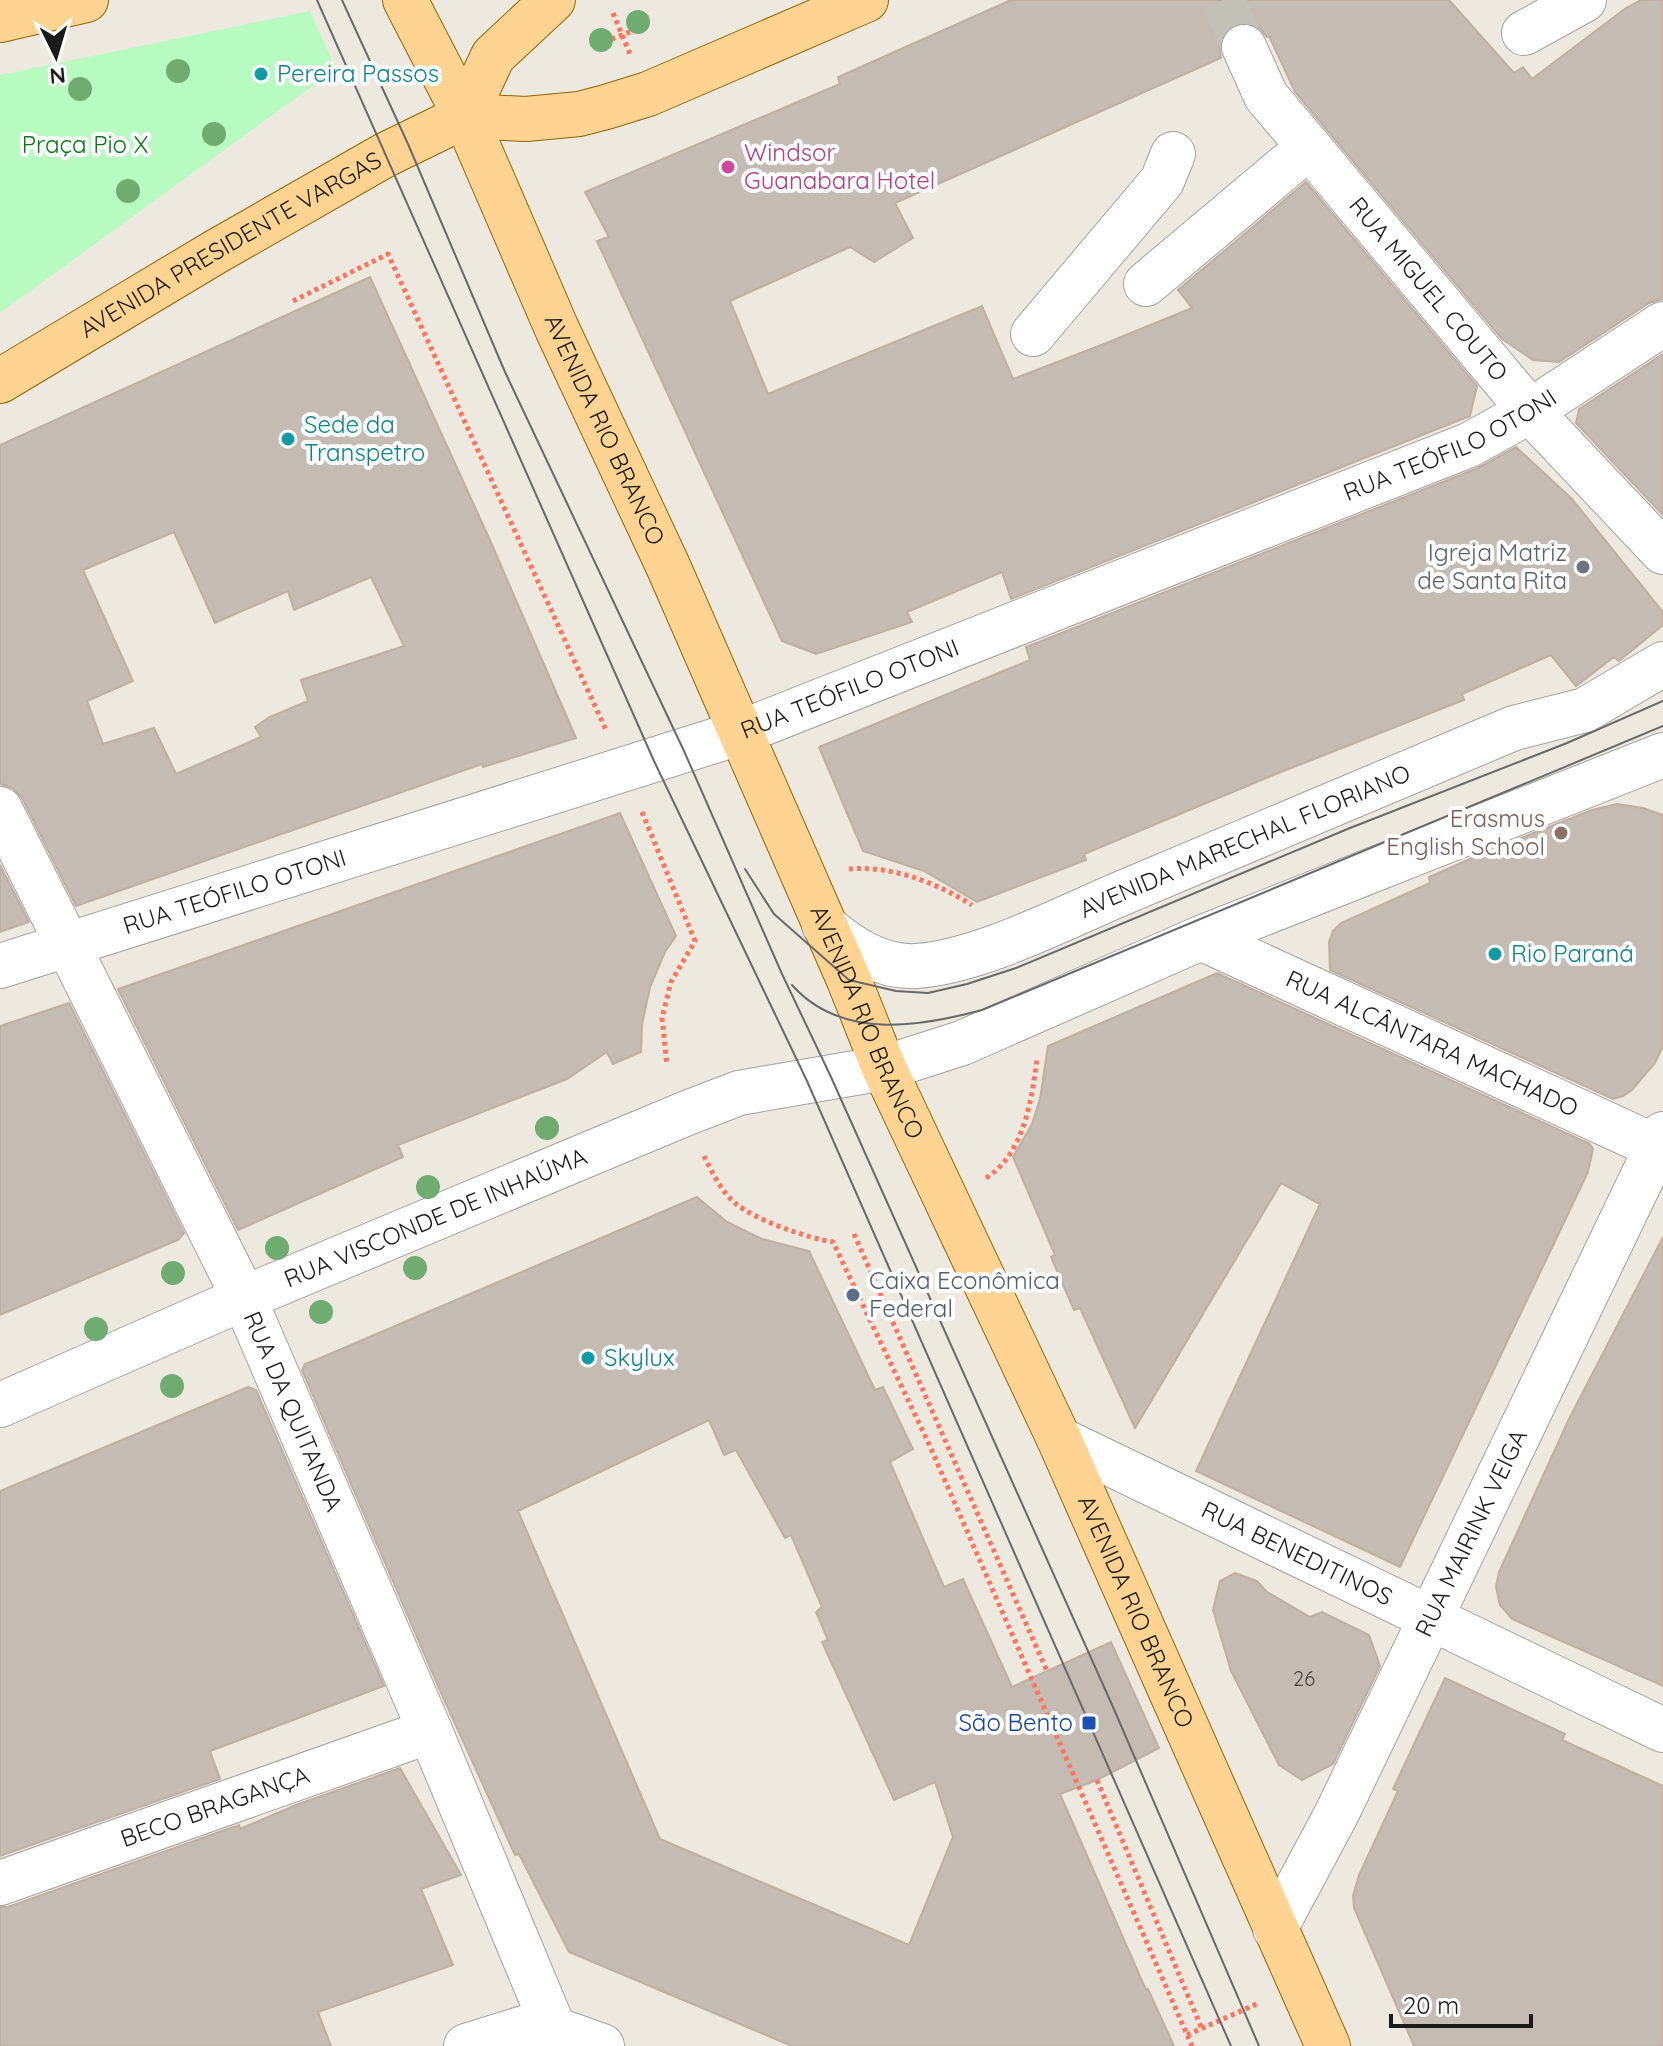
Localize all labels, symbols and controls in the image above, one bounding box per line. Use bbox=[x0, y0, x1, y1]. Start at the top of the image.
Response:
north arrow bbox=[16, 16, 96, 96]
place label: Pereira Passos bbox=[277, 58, 439, 88]
text: N bbox=[48, 61, 67, 91]
marker: Pereira Passos bbox=[252, 65, 270, 83]
park label: Praça Pio X bbox=[22, 129, 148, 159]
place label: Windsor Guanabara Hotel bbox=[744, 137, 935, 195]
street label: AVENIDA PRESIDENTE VARGAS bbox=[74, 144, 387, 344]
marker: Windsor Guanabara Hotel bbox=[719, 158, 737, 176]
street label: RUA MIGUEL COUTO bbox=[1343, 190, 1515, 387]
street label: AVENIDA RIO BRANCO bbox=[538, 309, 672, 550]
street label: RUA TEÓFILO OTONI bbox=[1339, 382, 1562, 507]
place label: Sede da Transpetro bbox=[304, 409, 425, 467]
marker: Sede da Transpetro bbox=[279, 430, 297, 448]
place label: Igreja Matriz de Santa Rita bbox=[1417, 537, 1567, 595]
marker: Igreja Matriz de Santa Rita bbox=[1574, 558, 1592, 576]
street label: RUA TEÓFILO OTONI bbox=[736, 632, 963, 745]
street label: AVENIDA MARECHAL FLORIANO bbox=[1074, 757, 1414, 924]
place label: Erasmus English School bbox=[1386, 803, 1545, 861]
marker: Erasmus English School bbox=[1552, 824, 1570, 842]
street label: RUA TEÓFILO OTONI bbox=[119, 842, 350, 940]
street label: AVENIDA RIO BRANCO bbox=[804, 900, 931, 1144]
place label: Rio Paraná bbox=[1511, 938, 1634, 968]
marker: Rio Paraná bbox=[1486, 945, 1504, 963]
street label: RUA ALCÂNTARA MACHADO bbox=[1281, 963, 1583, 1123]
street label: RUA VISCONDE DE INHAÚMA bbox=[279, 1141, 591, 1294]
place label: Caixa Econômica Federal bbox=[869, 1265, 1060, 1323]
marker: Caixa Econômica Federal bbox=[844, 1286, 862, 1304]
street label: RUA DA QUITANDA bbox=[237, 1306, 350, 1516]
place label: Skylux bbox=[604, 1342, 675, 1372]
marker: Skylux bbox=[579, 1349, 597, 1367]
street label: RUA MAIRINK VEIGA bbox=[1408, 1424, 1533, 1641]
street label: AVENIDA RIO BRANCO bbox=[1072, 1490, 1201, 1732]
street label: RUA BENEDITINOS bbox=[1197, 1494, 1398, 1611]
house number: 26 bbox=[1293, 1666, 1315, 1691]
place label: São Bento bbox=[958, 1707, 1073, 1737]
marker: São Bento bbox=[1080, 1714, 1098, 1732]
street label: BECO BRAGANÇA bbox=[116, 1759, 313, 1853]
scale bar bbox=[1391, 1978, 1531, 2028]
text: 20 m bbox=[1403, 1990, 1459, 2020]

